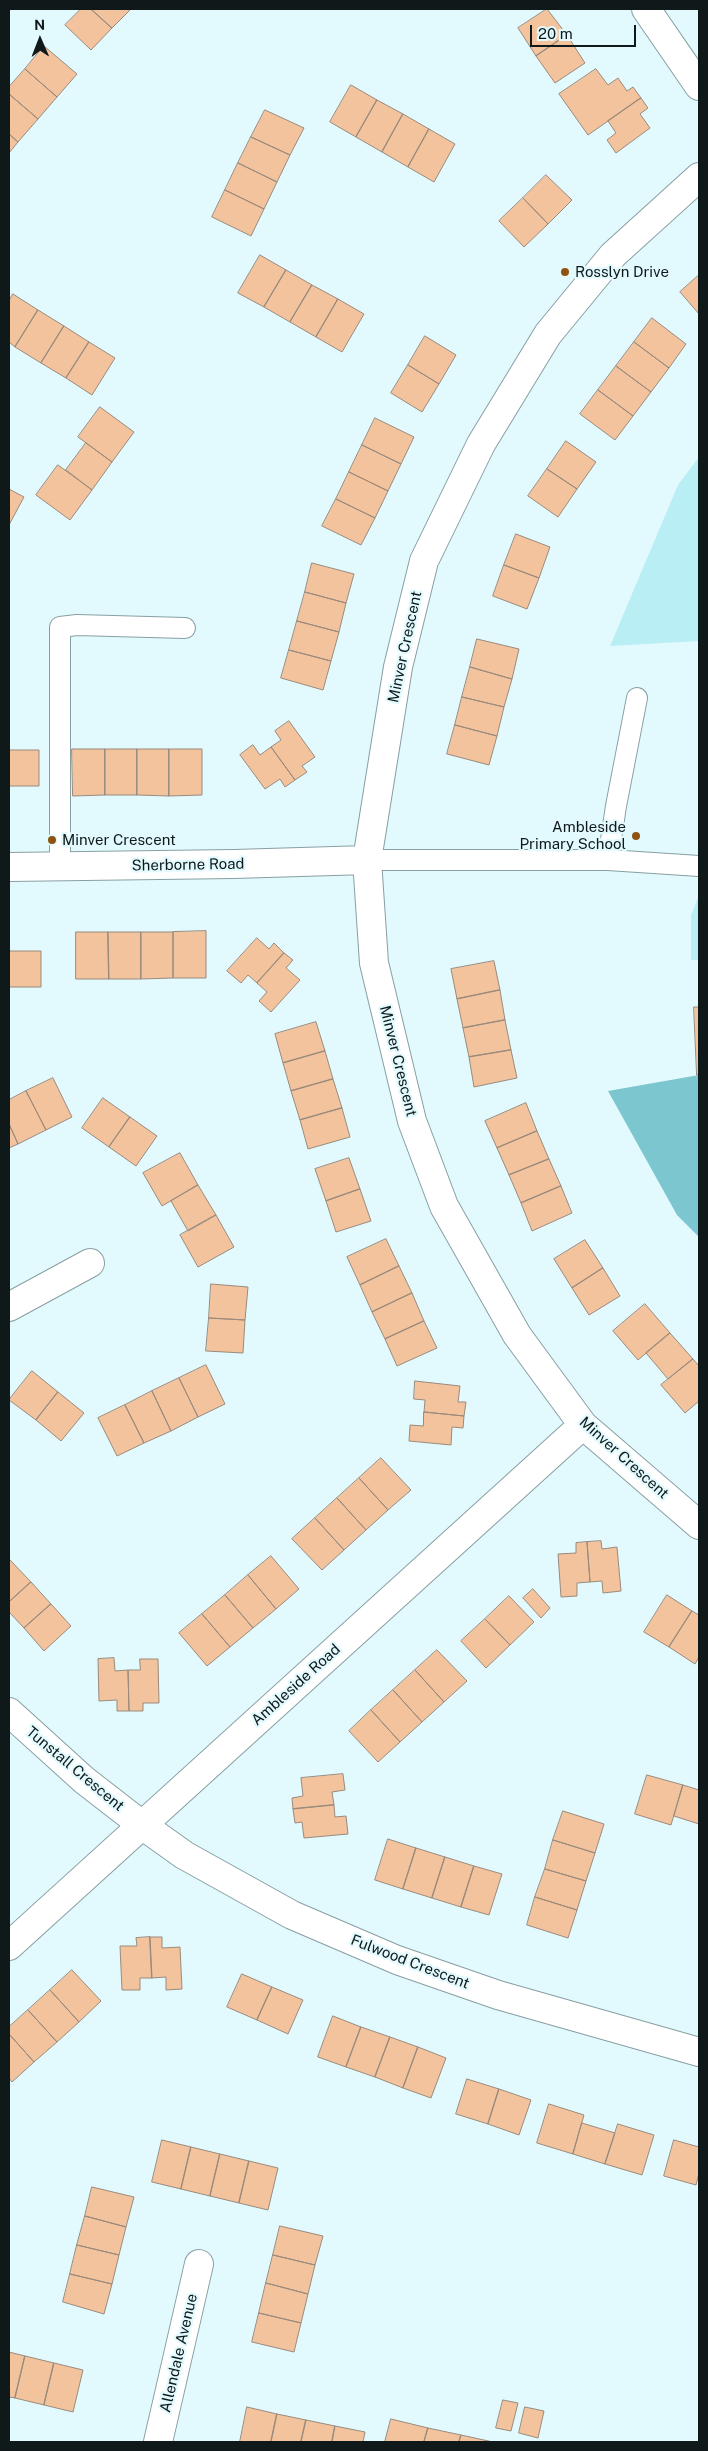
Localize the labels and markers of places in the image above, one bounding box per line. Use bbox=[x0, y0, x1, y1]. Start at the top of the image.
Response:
place label: Rosslyn Drive bbox=[575, 263, 669, 281]
marker: Rosslyn Drive bbox=[559, 266, 571, 278]
place label: Ambleside Primary School bbox=[520, 818, 626, 853]
marker: Ambleside Primary School bbox=[630, 830, 642, 842]
place label: Minver Crescent bbox=[62, 831, 176, 849]
marker: Minver Crescent bbox=[46, 834, 58, 846]

